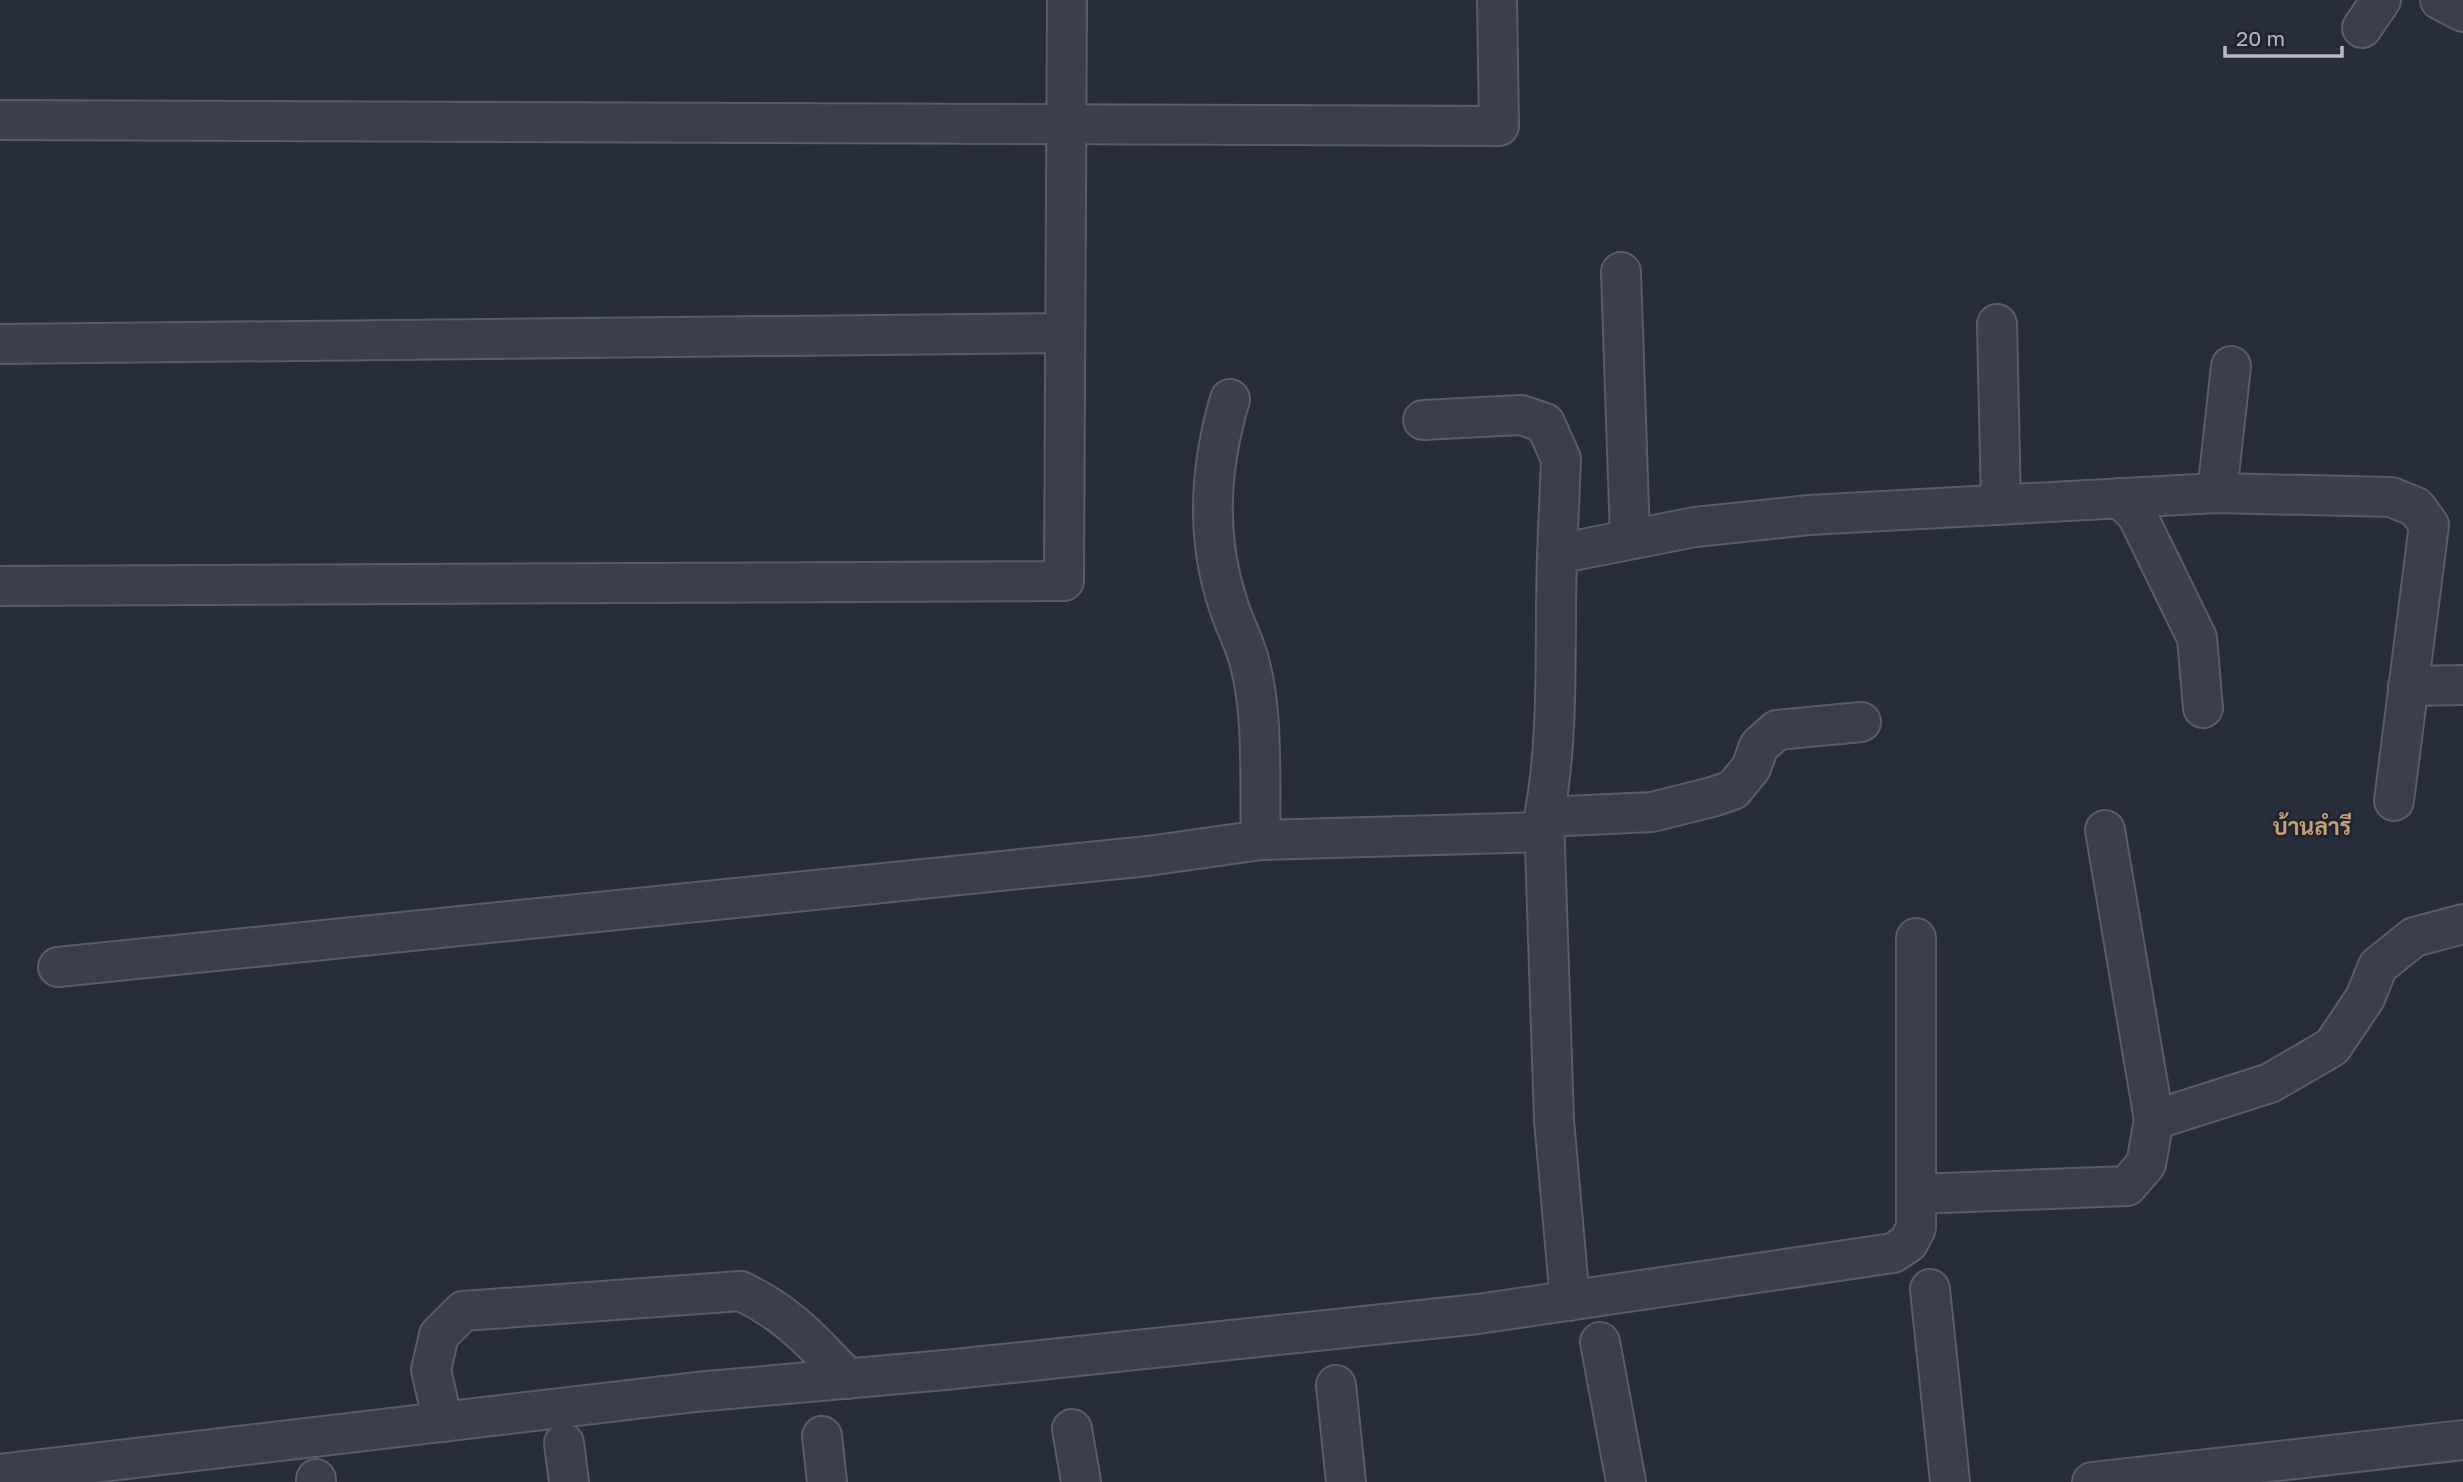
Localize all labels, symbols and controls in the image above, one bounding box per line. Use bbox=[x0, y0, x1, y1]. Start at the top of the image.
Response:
scale bar bbox=[2225, 14, 2342, 58]
text: 20 m bbox=[2236, 25, 2285, 51]
district label: บ้านลำรี bbox=[2273, 811, 2351, 840]

